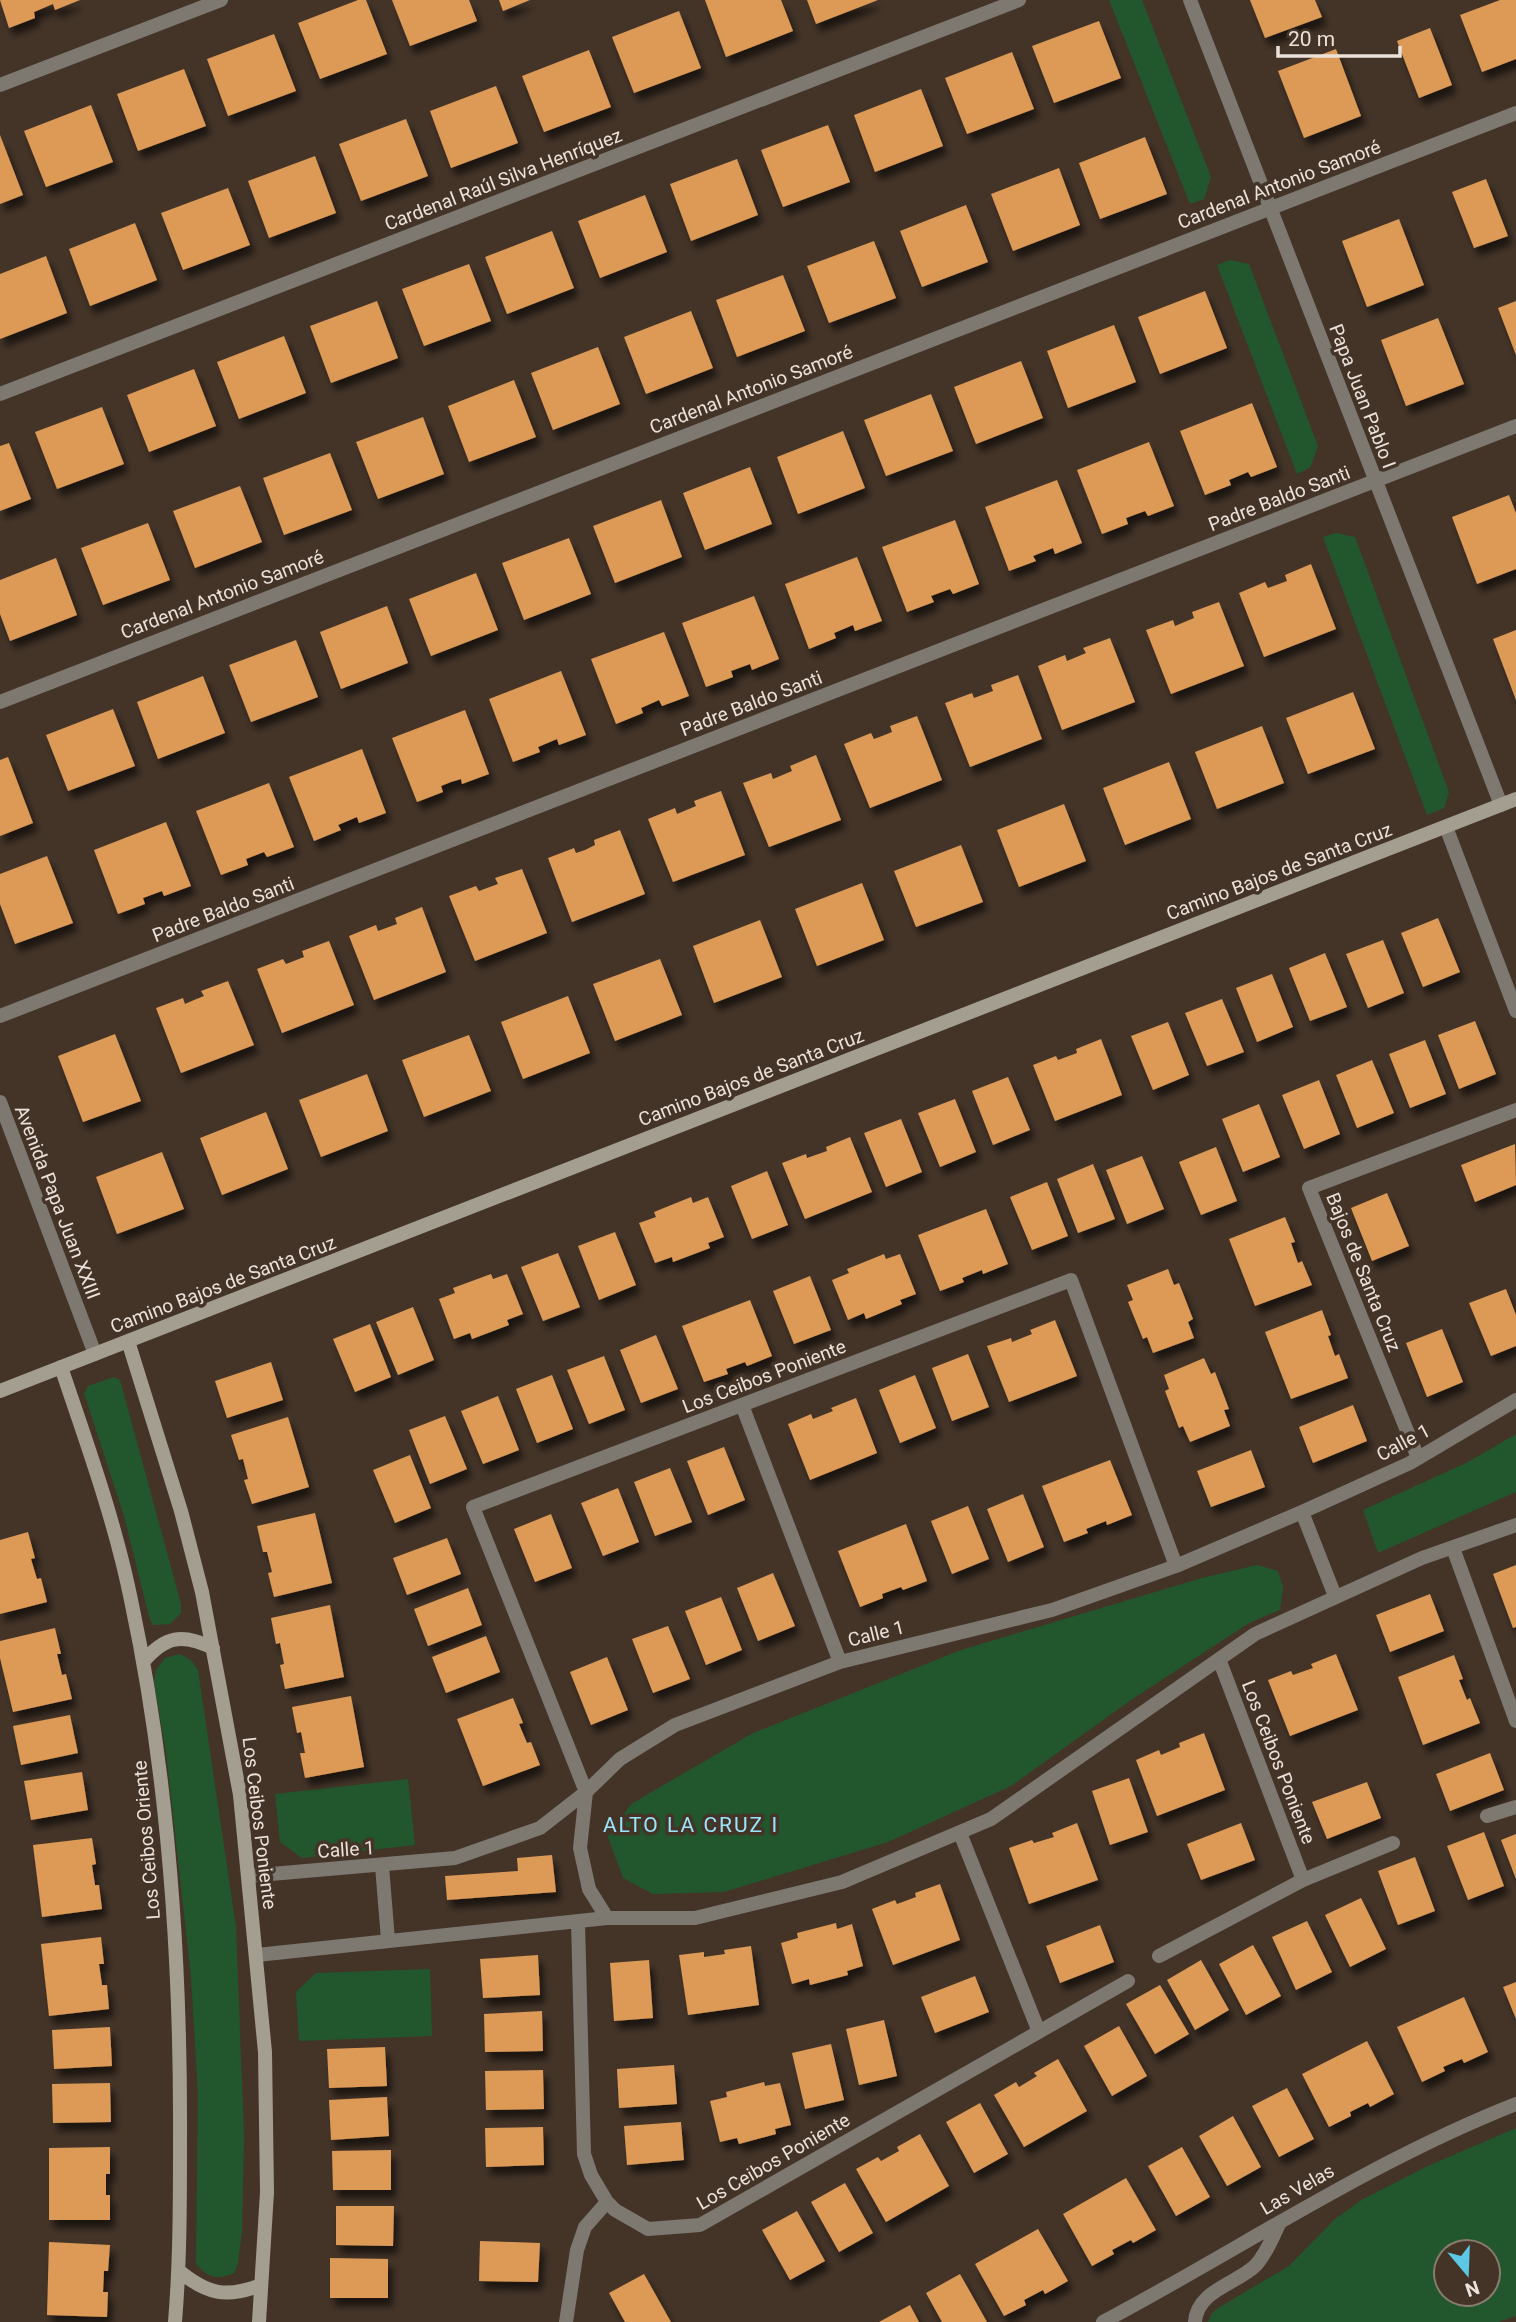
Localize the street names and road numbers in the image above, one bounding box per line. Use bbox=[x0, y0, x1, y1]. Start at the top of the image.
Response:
street label: Cardenal Raúl Silva Henríquez bbox=[381, 123, 625, 235]
street label: Cardenal Antonio Samoré bbox=[1174, 135, 1384, 234]
street label: Papa Juan Pablo I bbox=[1324, 321, 1401, 472]
street label: Cardenal Antonio Samoré bbox=[646, 340, 856, 439]
street label: Padre Baldo Santi bbox=[1205, 461, 1353, 536]
street label: Cardenal Antonio Samoré bbox=[117, 545, 327, 644]
street label: Padre Baldo Santi bbox=[677, 666, 825, 741]
street label: Camino Bajos de Santa Cruz bbox=[1163, 818, 1395, 925]
street label: Padre Baldo Santi bbox=[149, 872, 297, 947]
street label: Camino Bajos de Santa Cruz bbox=[635, 1024, 867, 1131]
street label: Avenida Papa Juan XXIII bbox=[10, 1102, 105, 1302]
street label: Bajos de Santa Cruz bbox=[1321, 1189, 1406, 1355]
street label: Camino Bajos de Santa Cruz bbox=[107, 1231, 339, 1338]
street label: Los Ceibos Poniente bbox=[679, 1335, 849, 1418]
street label: Calle 1 bbox=[1372, 1419, 1434, 1466]
street label: Calle 1 bbox=[845, 1615, 907, 1652]
street label: Los Ceibos Poniente bbox=[1237, 1677, 1320, 1847]
street label: Los Ceibos Poniente bbox=[238, 1736, 281, 1910]
street label: Los Ceibos Oriente bbox=[128, 1759, 165, 1920]
street label: Calle 1 bbox=[317, 1836, 375, 1863]
street label: Los Ceibos Poniente bbox=[692, 2108, 854, 2215]
street label: Las Velas bbox=[1256, 2159, 1338, 2220]

